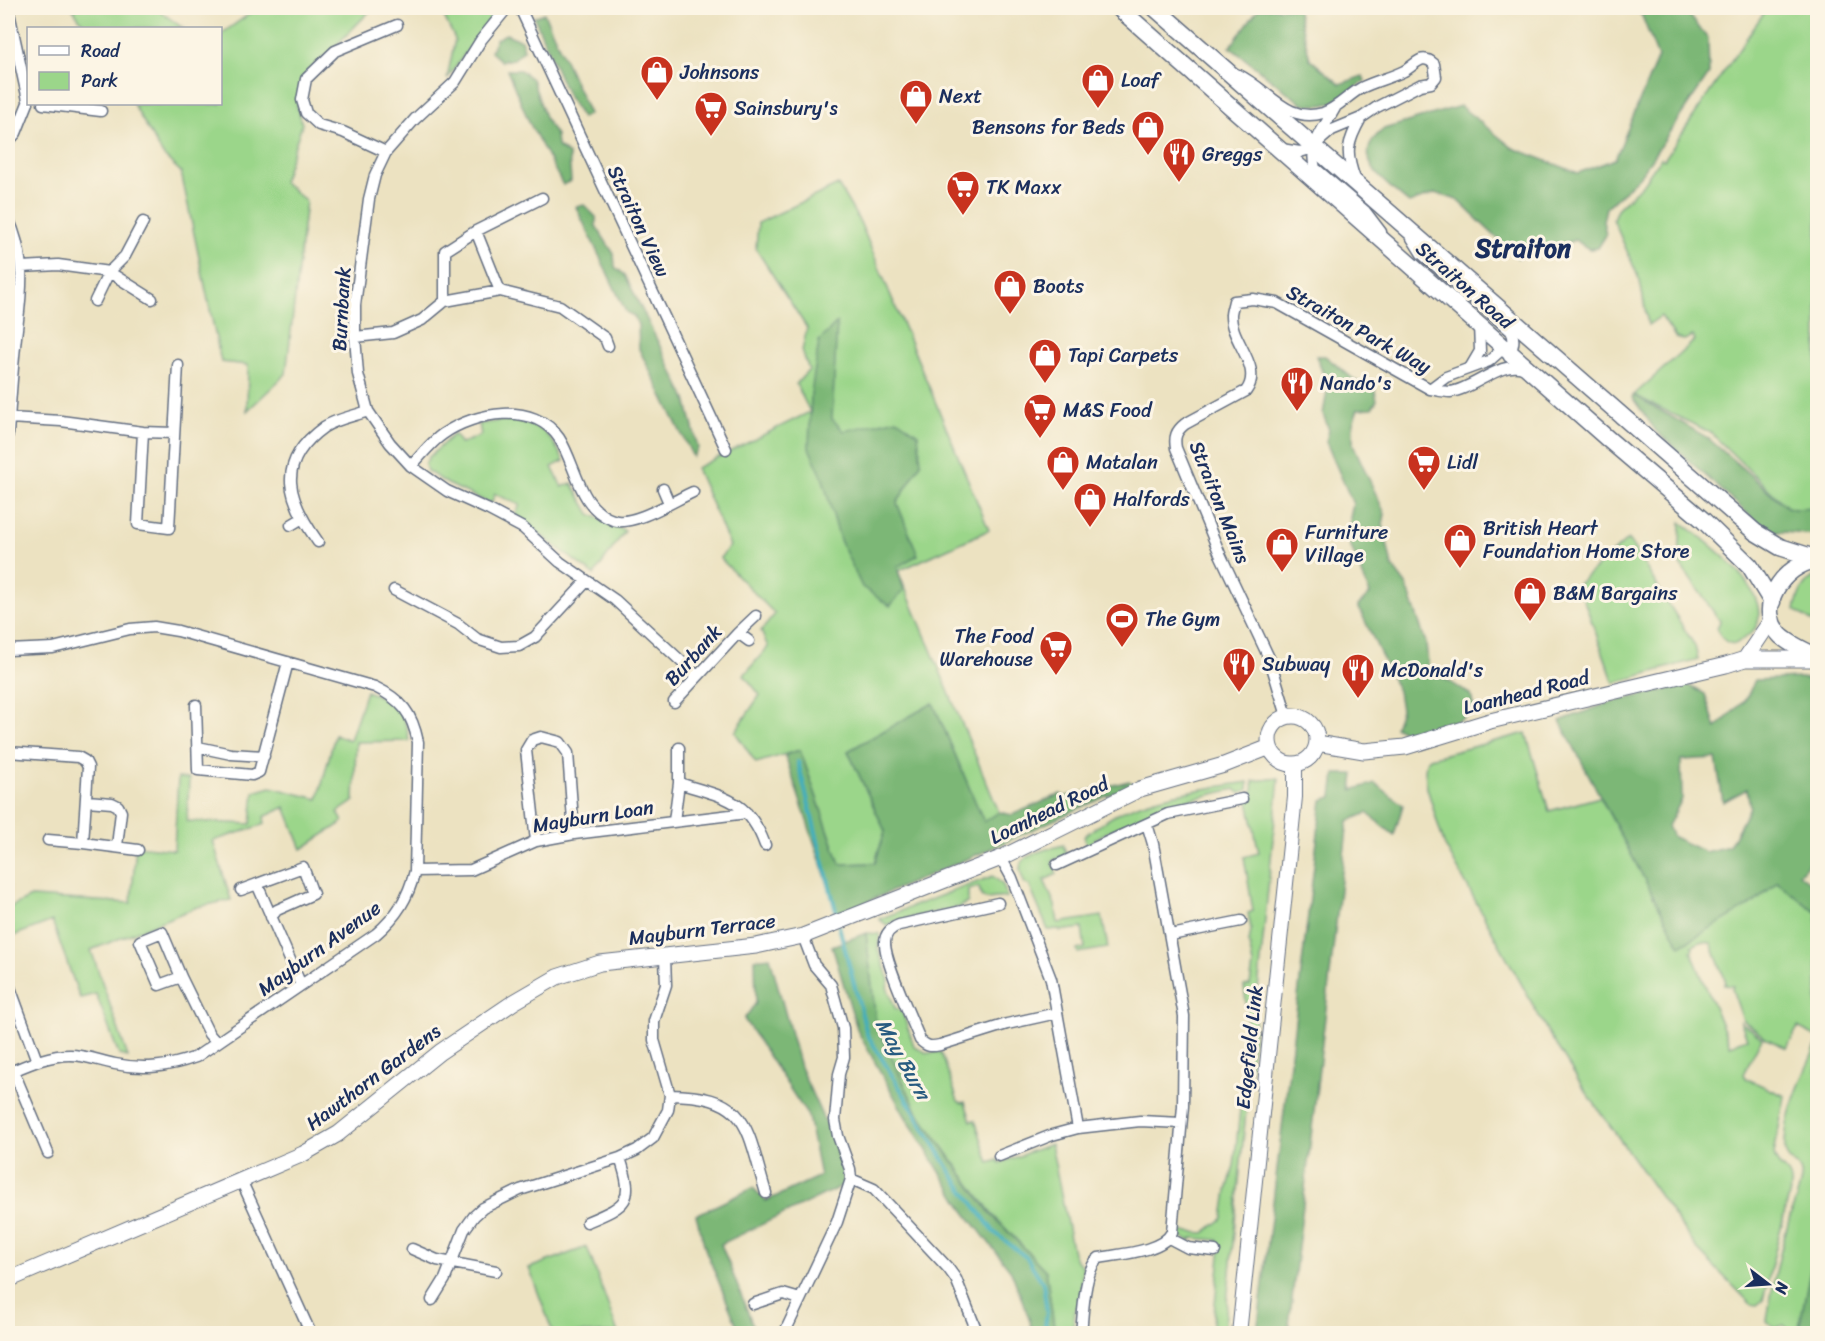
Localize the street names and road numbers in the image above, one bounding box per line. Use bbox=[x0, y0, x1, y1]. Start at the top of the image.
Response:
street label: Straiton View bbox=[597, 159, 680, 283]
street label: Straiton Road bbox=[1407, 232, 1523, 340]
street label: Burnbank bbox=[322, 266, 361, 352]
street label: Straiton Park Way bbox=[1280, 275, 1438, 384]
street label: Straiton Mains bbox=[1179, 435, 1260, 570]
street label: Burbank bbox=[656, 616, 731, 694]
street label: Loanhead Road bbox=[1459, 660, 1594, 725]
street label: Loanhead Road bbox=[984, 766, 1116, 854]
street label: Mayburn Loan bbox=[530, 790, 656, 843]
street label: Mayburn Avenue bbox=[250, 891, 389, 1006]
street label: Mayburn Terrace bbox=[626, 903, 778, 956]
street label: Edgefield Link bbox=[1226, 983, 1273, 1111]
street label: Hawthorn Gardens bbox=[298, 1014, 449, 1140]

